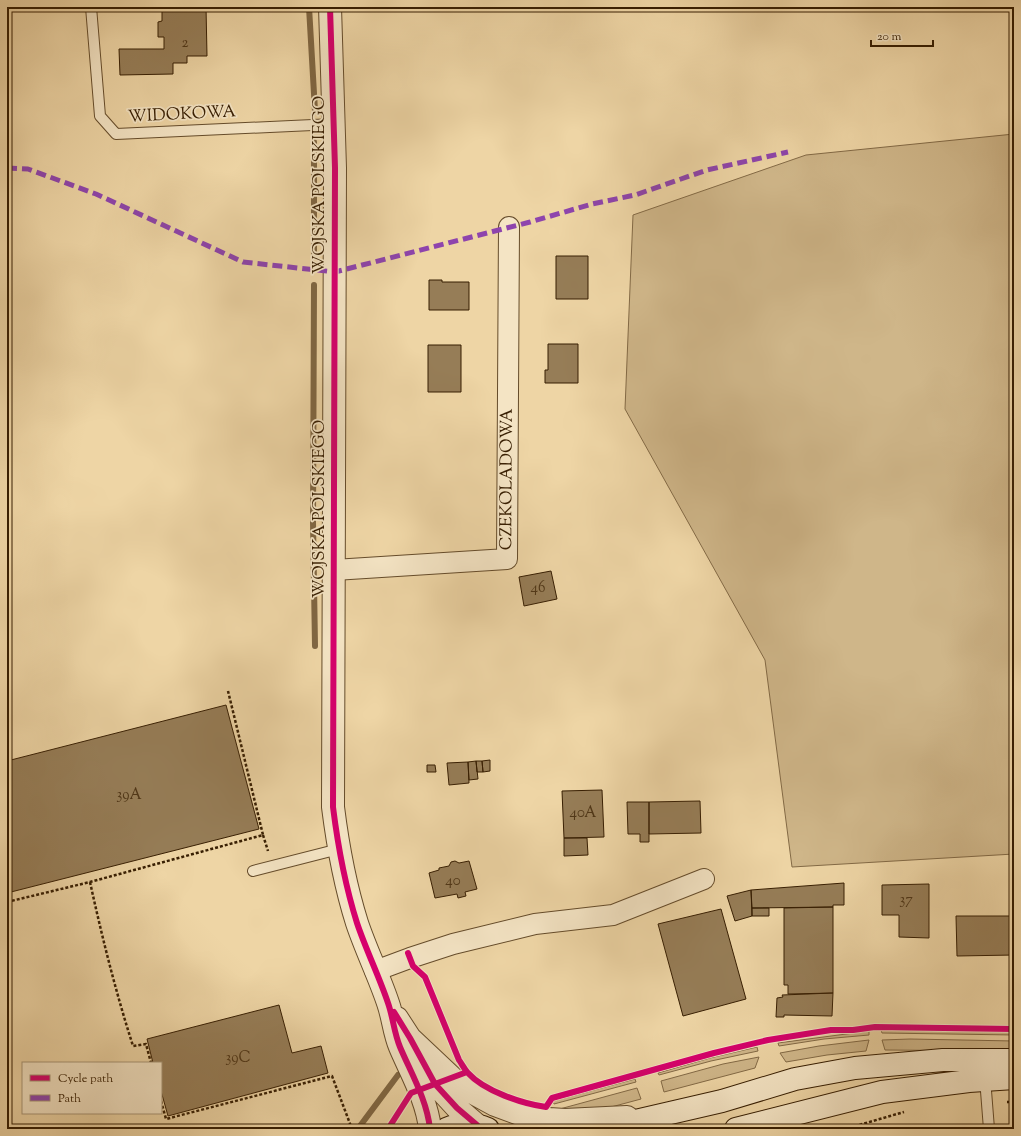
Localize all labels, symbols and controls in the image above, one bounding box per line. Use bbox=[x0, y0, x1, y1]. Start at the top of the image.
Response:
scale bar bbox=[871, 22, 933, 48]
text: 20 m bbox=[877, 28, 902, 46]
house number: 2 bbox=[181, 33, 189, 54]
street label: WOJSKA POLSKIEGO bbox=[308, 96, 332, 274]
street label: WIDOKOWA bbox=[127, 100, 237, 130]
street label: CZEKOLADOWA bbox=[495, 408, 520, 550]
street label: WOJSKA POLSKIEGO bbox=[308, 420, 332, 598]
house number: 46 bbox=[531, 578, 545, 599]
house number: 39A bbox=[116, 785, 142, 806]
house number: 40A bbox=[570, 803, 596, 824]
house number: 40 bbox=[445, 871, 461, 892]
house number: 37 bbox=[899, 890, 913, 911]
house number: 39C bbox=[225, 1048, 251, 1069]
legend bbox=[22, 1062, 162, 1114]
text: Cycle path bbox=[58, 1070, 113, 1088]
text: Path bbox=[58, 1090, 81, 1108]

